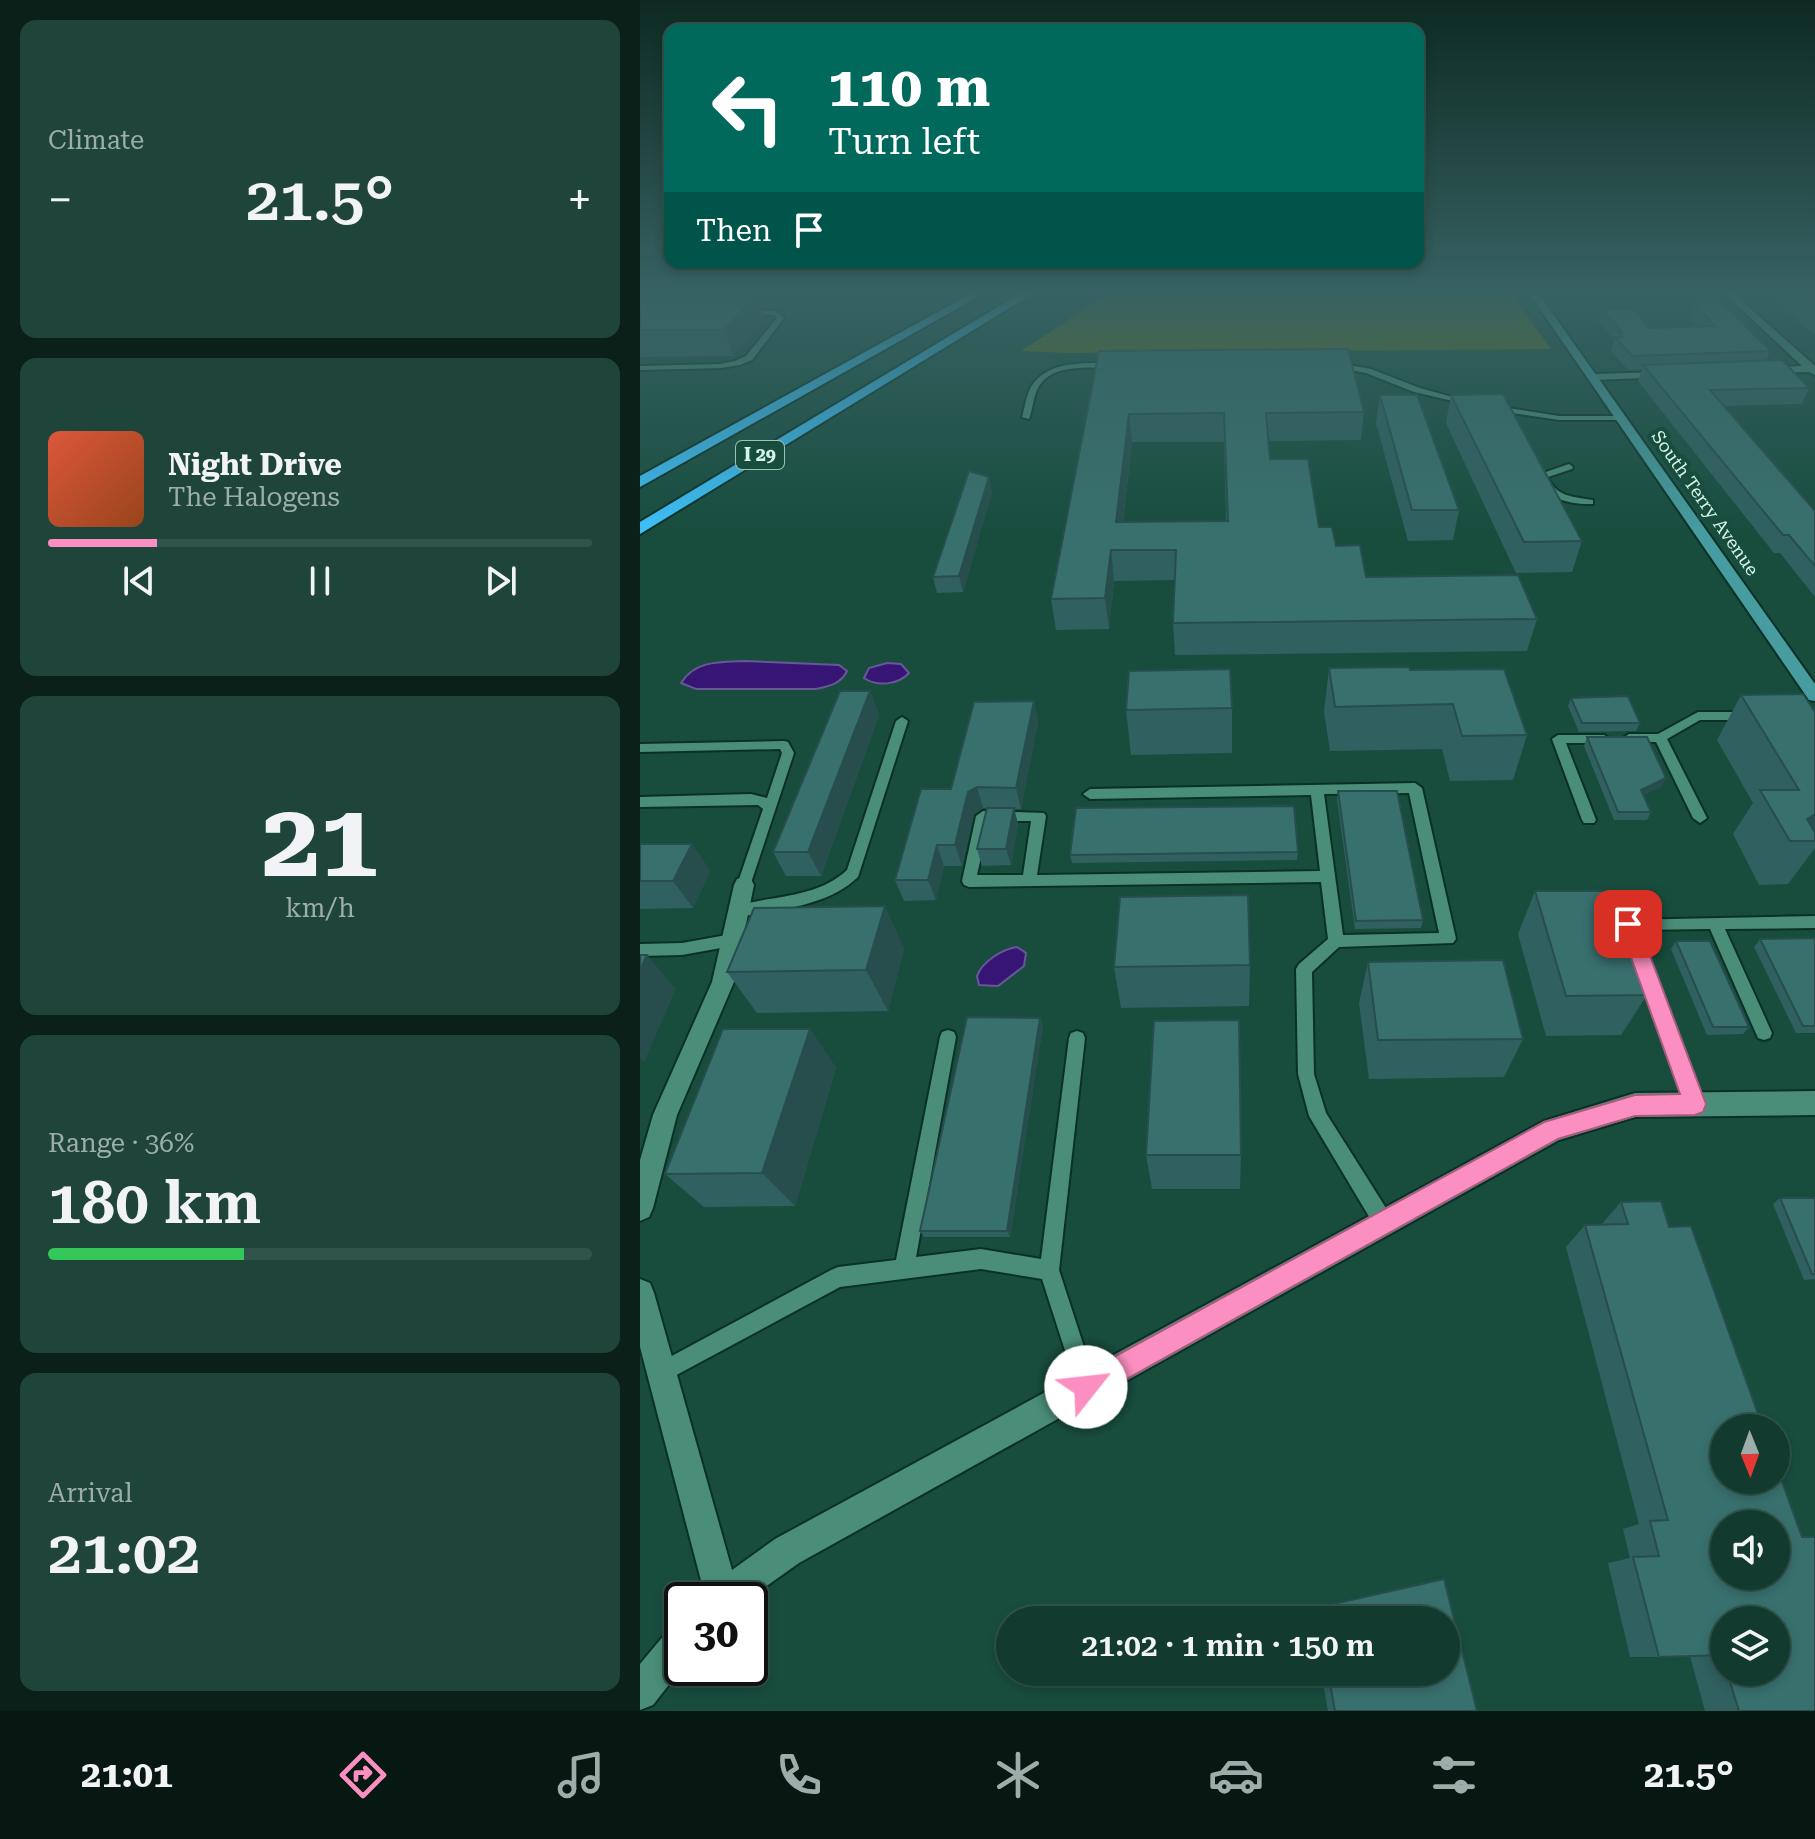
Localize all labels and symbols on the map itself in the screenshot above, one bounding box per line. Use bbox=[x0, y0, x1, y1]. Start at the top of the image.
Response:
street label: South Terry Avenue bbox=[1647, 426, 1763, 579]
road number: I 29 bbox=[736, 441, 784, 469]
pin bbox=[1594, 890, 1662, 958]
position arrow bbox=[1044, 1345, 1128, 1429]
north arrow bbox=[1710, 1414, 1790, 1494]
speed limit sign: 30 bbox=[664, 1582, 768, 1686]

